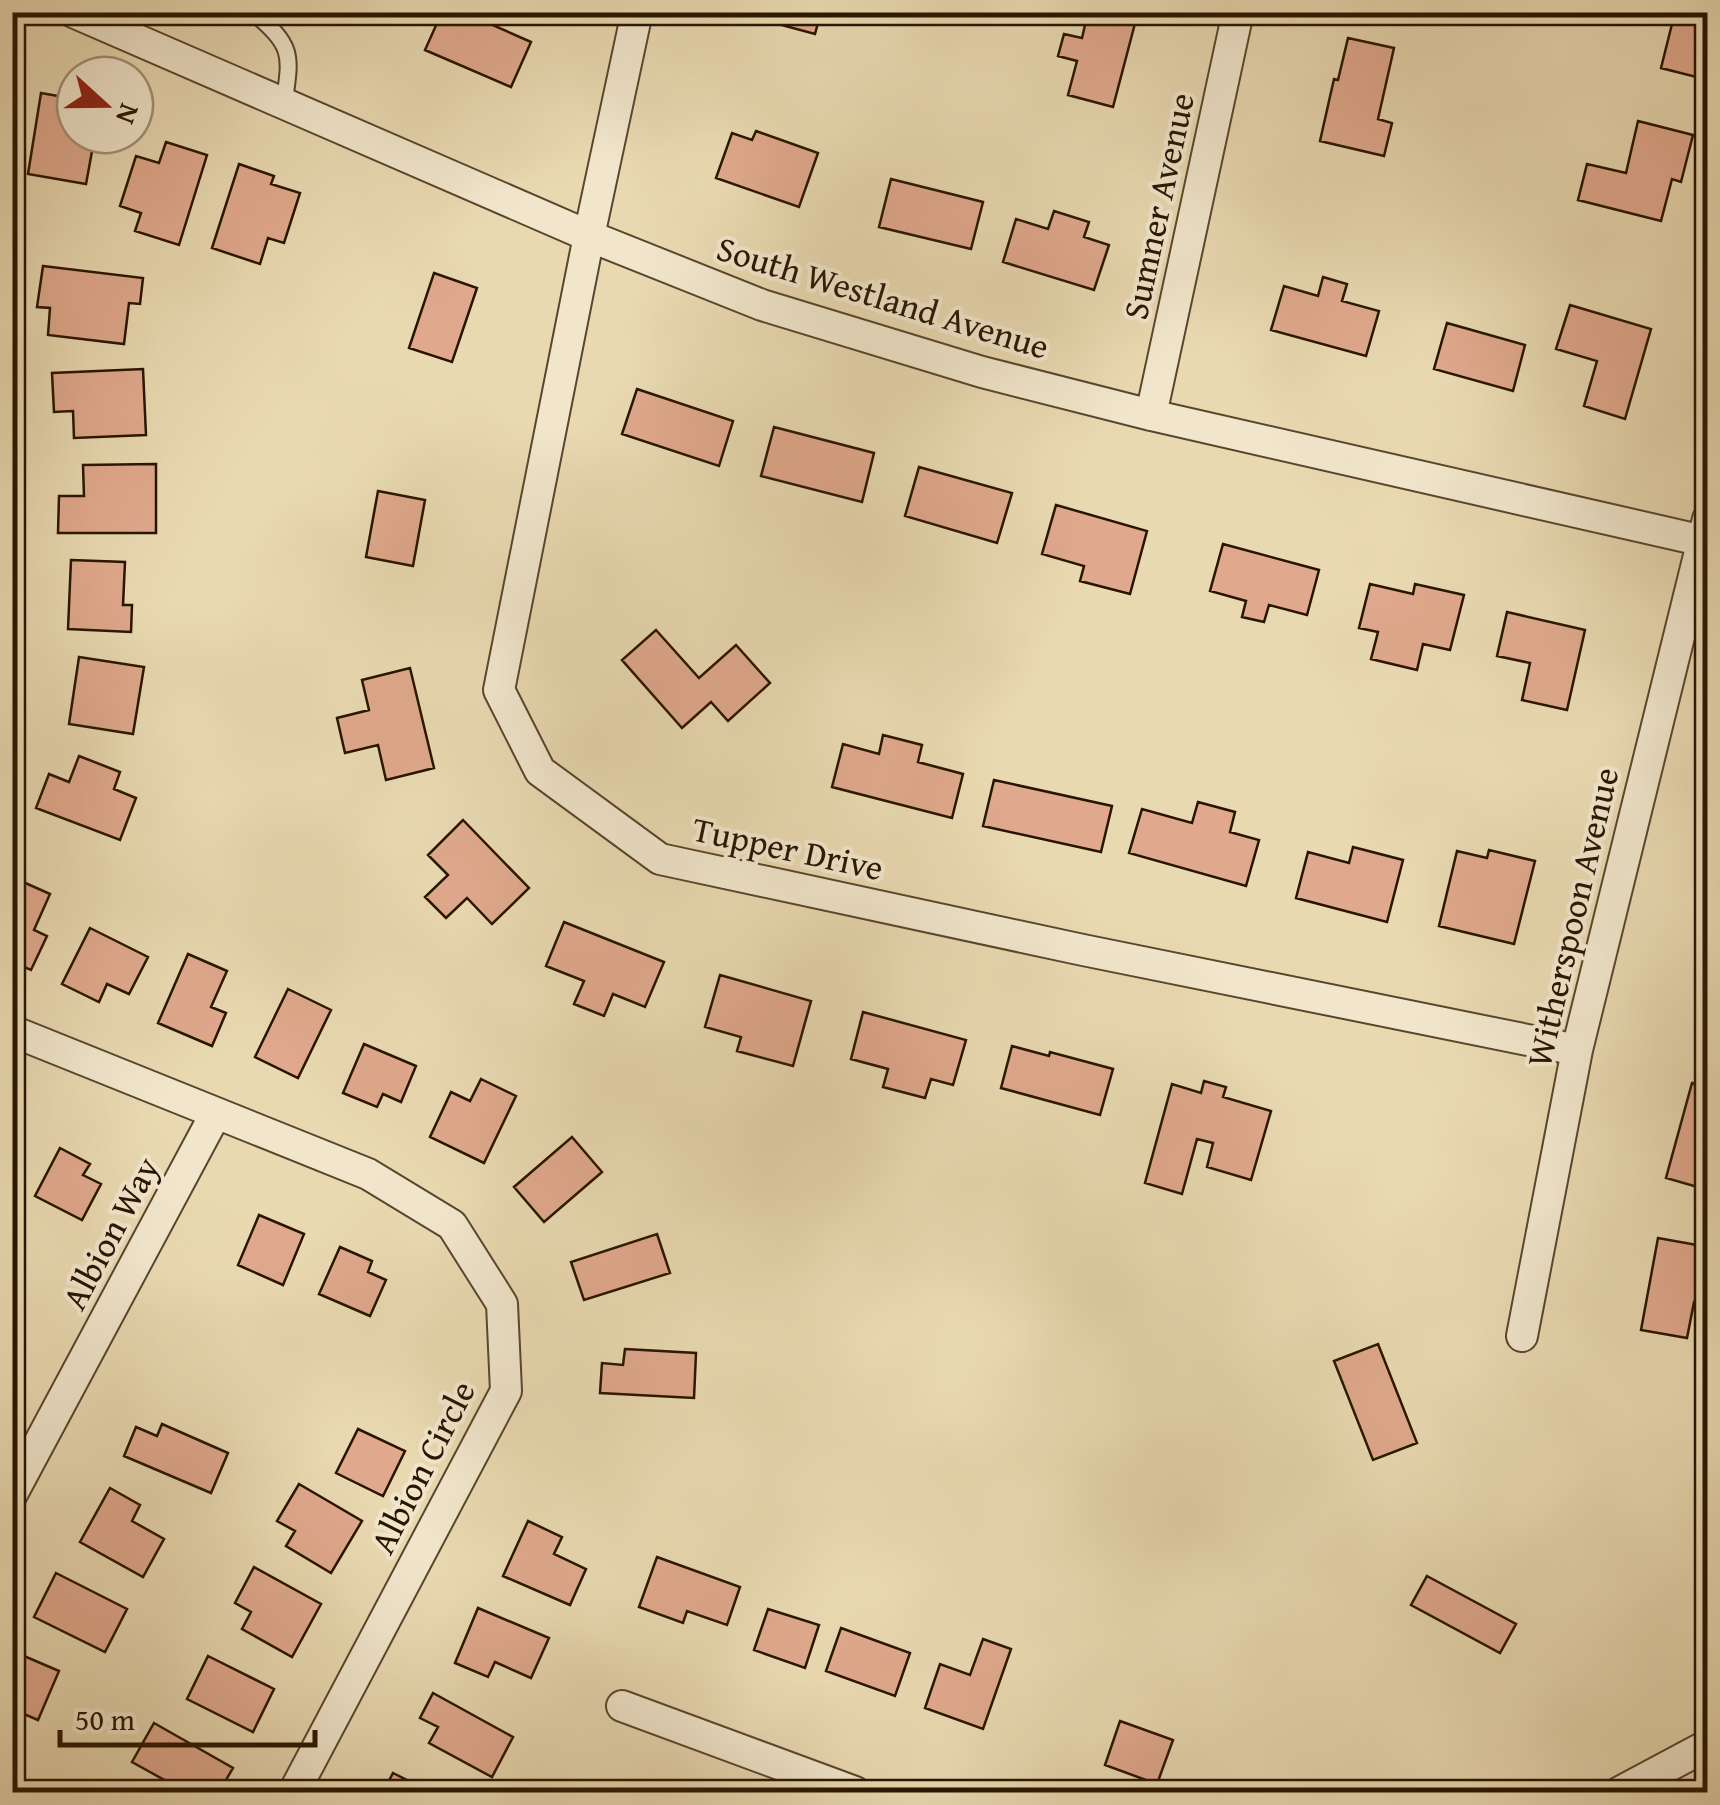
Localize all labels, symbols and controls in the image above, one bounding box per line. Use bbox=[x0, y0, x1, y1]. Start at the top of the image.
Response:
north arrow bbox=[55, 55, 155, 155]
street label: Sumner Avenue bbox=[1109, 88, 1207, 324]
text: N bbox=[106, 98, 151, 130]
street label: South Westland Avenue bbox=[711, 222, 1055, 372]
street label: Witherspoon Avenue bbox=[1513, 762, 1631, 1072]
street label: Tupper Drive bbox=[688, 803, 888, 893]
street label: Albion Way bbox=[48, 1147, 172, 1319]
street label: Albion Circle bbox=[357, 1372, 487, 1562]
scale bar bbox=[60, 1685, 315, 1747]
text: 50 m bbox=[75, 1697, 135, 1741]

